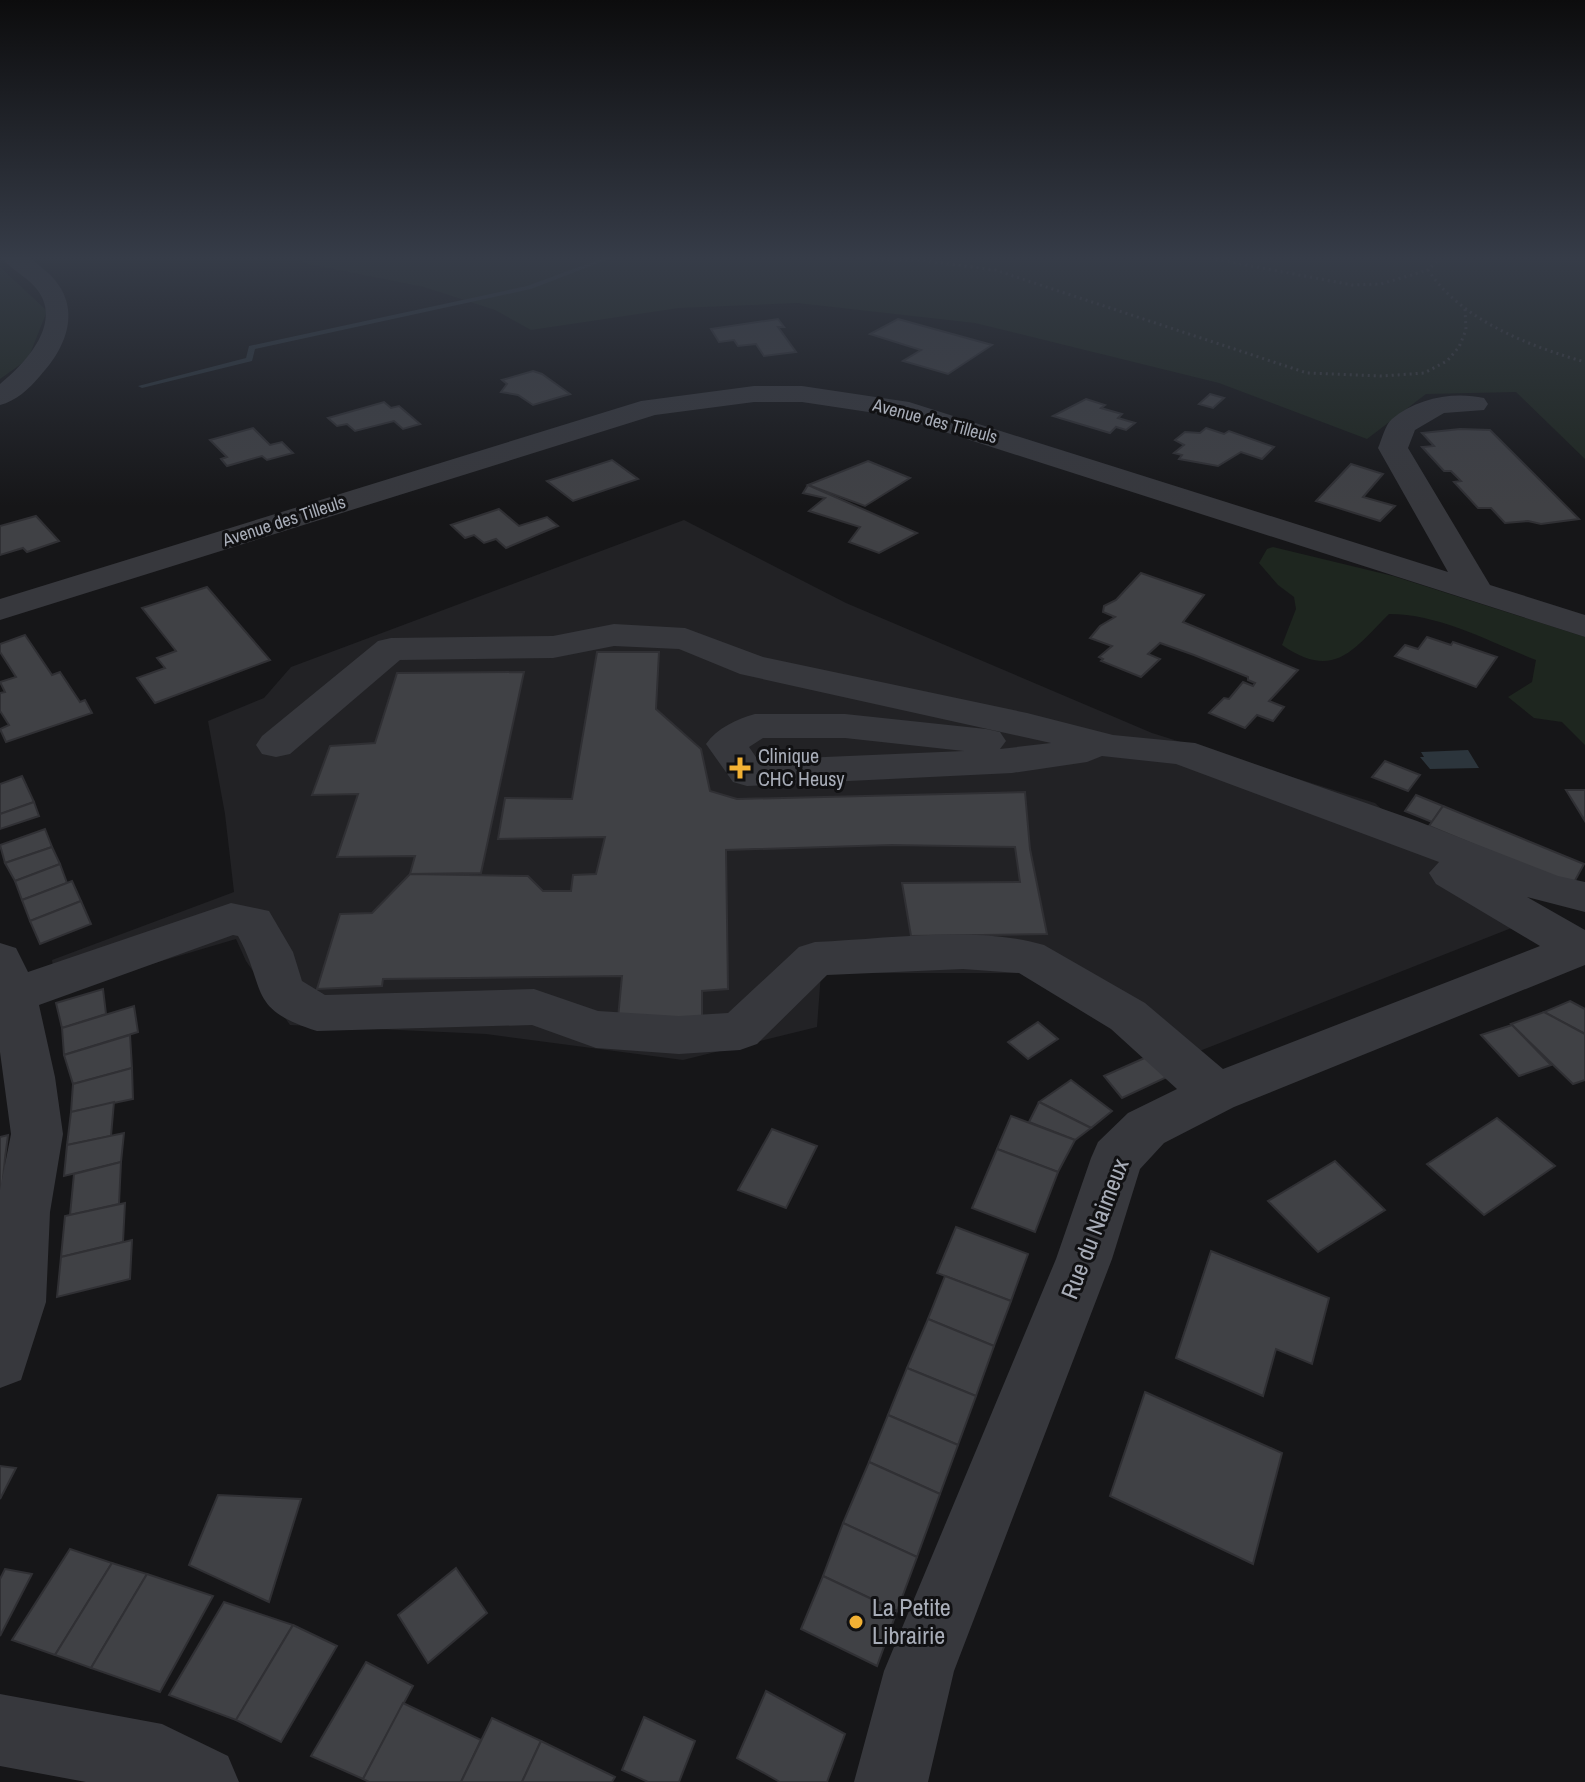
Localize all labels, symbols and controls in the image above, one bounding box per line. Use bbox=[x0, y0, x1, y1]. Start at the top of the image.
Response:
street label: Avenue des Tilleuls bbox=[869, 392, 1000, 449]
street label: Avenue des Tilleuls bbox=[218, 489, 349, 552]
place label: Clinique CHC Heusy bbox=[758, 742, 845, 792]
marker: Clinique CHC Heusy bbox=[729, 757, 751, 779]
street label: Rue du Naimeux bbox=[1053, 1154, 1136, 1303]
place label: La Petite Librairie bbox=[872, 1591, 951, 1651]
marker: La Petite Librairie bbox=[847, 1613, 865, 1631]

